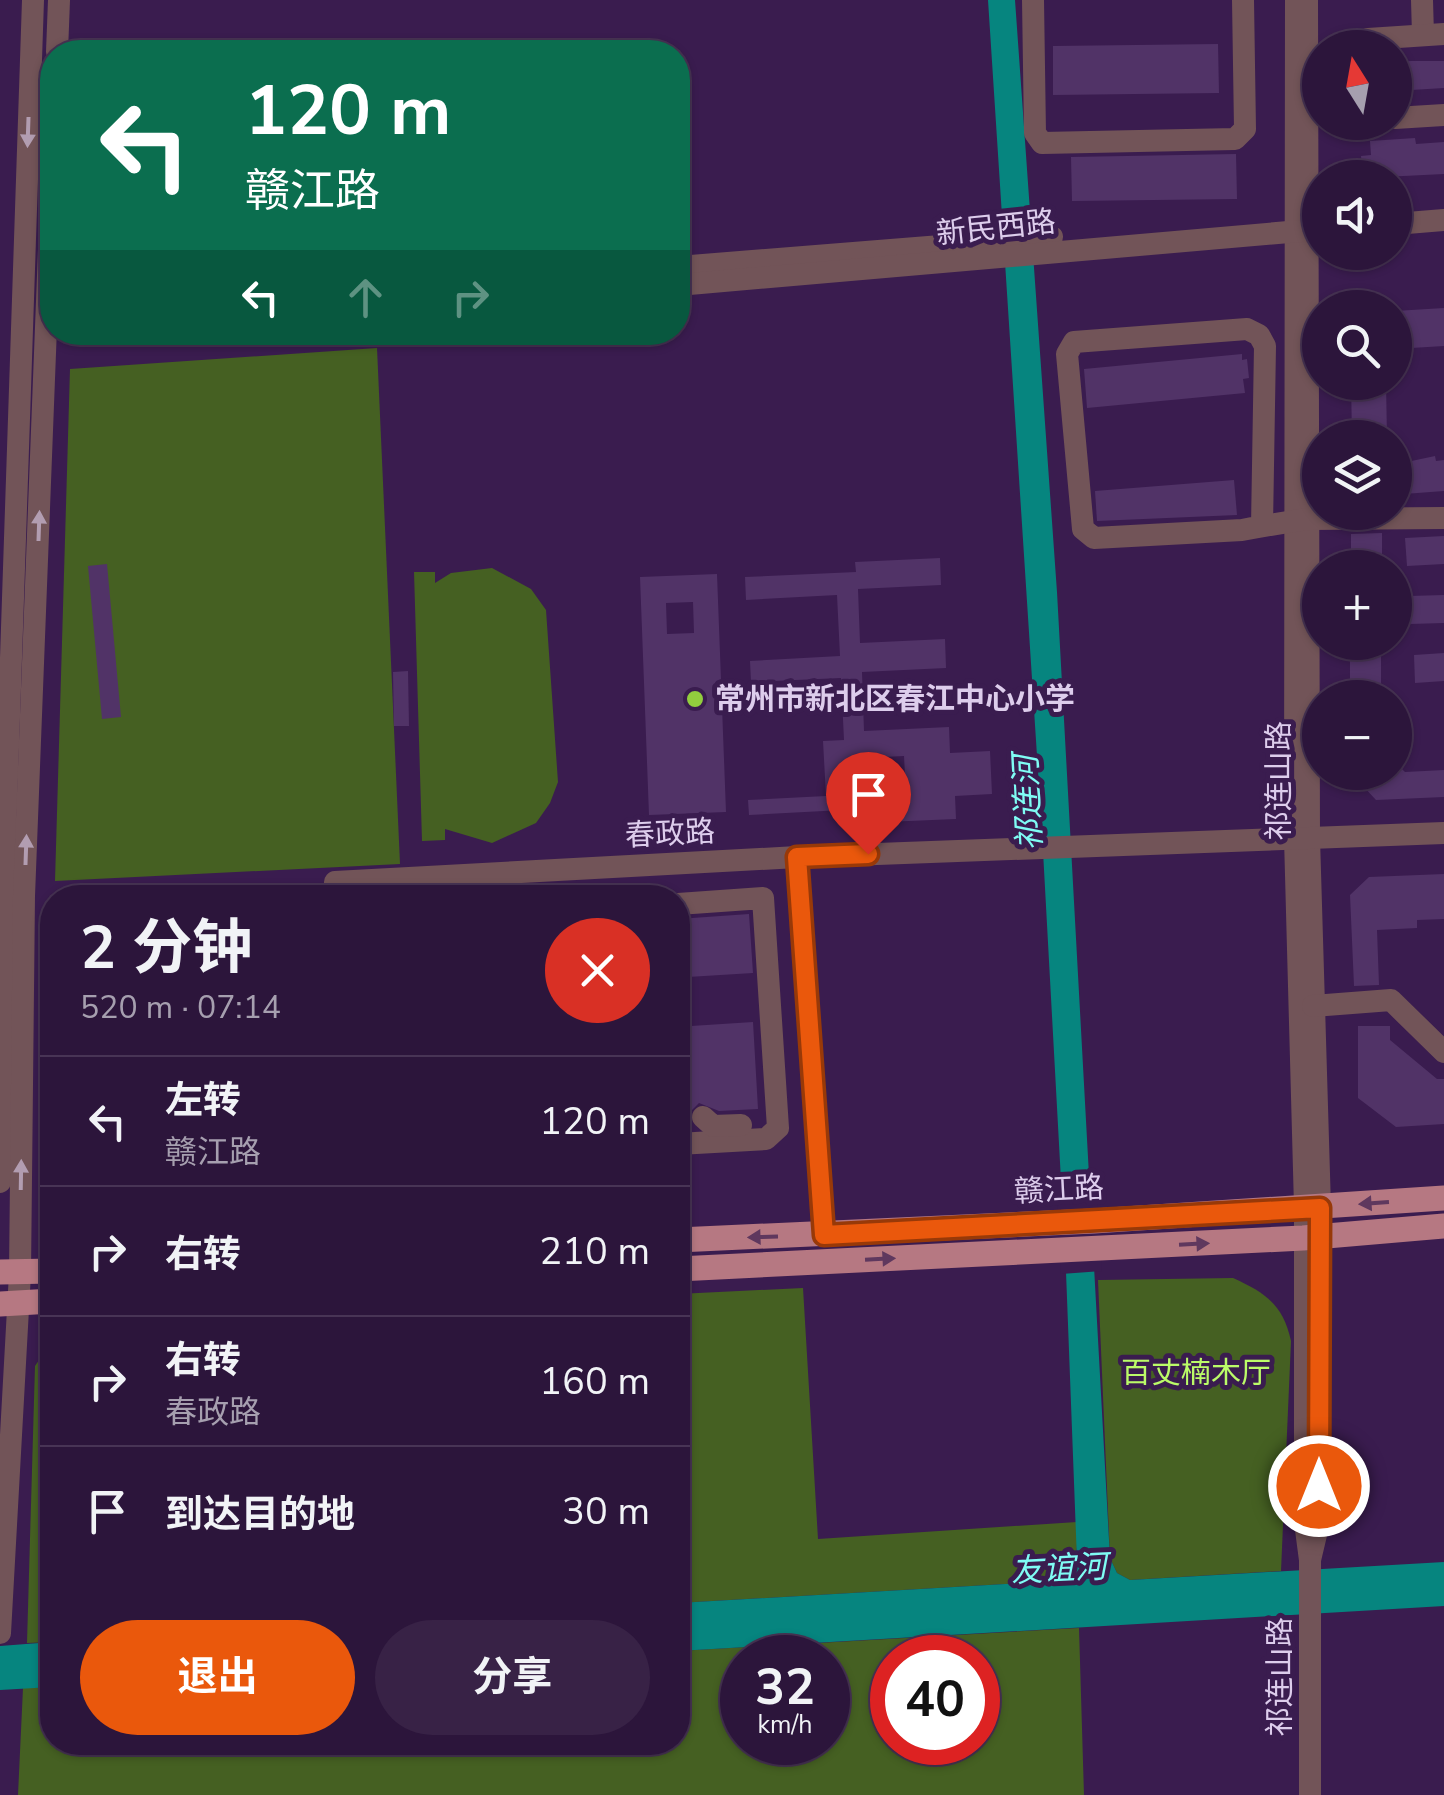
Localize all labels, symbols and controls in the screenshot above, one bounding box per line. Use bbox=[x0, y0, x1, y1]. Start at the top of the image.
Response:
north arrow bbox=[1302, 30, 1412, 140]
map controls bbox=[1302, 30, 1412, 790]
text: 120 m bbox=[245, 63, 451, 159]
icon: left bbox=[80, 80, 210, 210]
one-way arrow bbox=[20, 117, 36, 149]
button: sound bbox=[1302, 160, 1412, 270]
text: 赣江路 bbox=[245, 161, 380, 222]
street label: 新民西路 bbox=[934, 201, 1058, 255]
icon: left bbox=[233, 270, 288, 325]
icon: ahead bbox=[338, 270, 393, 325]
icon: right bbox=[443, 270, 498, 325]
button: search bbox=[1302, 290, 1412, 400]
button: layers bbox=[1302, 420, 1412, 530]
one-way arrow bbox=[31, 509, 47, 541]
button: + bbox=[1302, 550, 1412, 660]
place label: 常州市新北区春江中心小学 bbox=[715, 679, 1075, 720]
button: − bbox=[1302, 680, 1412, 790]
marker: 常州市新北区春江中心小学 bbox=[684, 688, 706, 710]
street label: 祁连山路 bbox=[1259, 721, 1300, 841]
water label: 祁连河 bbox=[1004, 748, 1052, 852]
pin bbox=[826, 752, 911, 855]
icon: arrive bbox=[841, 767, 896, 822]
street label: 春政路 bbox=[624, 811, 716, 857]
one-way arrow bbox=[18, 834, 34, 866]
text: 2 分钟 bbox=[80, 907, 252, 989]
button: close bbox=[545, 918, 650, 1023]
text: 520 m · 07:14 bbox=[80, 986, 281, 1029]
text: 左转 bbox=[165, 1075, 241, 1126]
icon: left bbox=[80, 1094, 135, 1149]
text: 120 m bbox=[539, 1096, 650, 1147]
text: 赣江路 bbox=[165, 1131, 261, 1174]
one-way arrow bbox=[13, 1159, 29, 1191]
street label: 赣江路 bbox=[1013, 1167, 1105, 1213]
one-way arrow bbox=[1358, 1196, 1390, 1212]
icon: right bbox=[80, 1224, 135, 1279]
text: 210 m bbox=[539, 1226, 650, 1277]
text: 右转 bbox=[165, 1229, 241, 1280]
one-way arrow bbox=[747, 1230, 779, 1246]
one-way arrow bbox=[1178, 1236, 1210, 1252]
one-way arrow bbox=[864, 1251, 896, 1267]
text: 右转 bbox=[165, 1335, 241, 1386]
park label: 百丈楠木厅 bbox=[1121, 1353, 1271, 1394]
icon: right bbox=[80, 1354, 135, 1409]
text: 160 m bbox=[539, 1356, 650, 1407]
text: 春政路 bbox=[165, 1391, 261, 1434]
position arrow bbox=[1267, 1434, 1371, 1538]
icon: arrive bbox=[80, 1484, 135, 1539]
text: 30 m bbox=[562, 1486, 650, 1537]
text: 到达目的地 bbox=[165, 1489, 355, 1540]
water label: 友谊河 bbox=[1010, 1545, 1114, 1593]
street label: 祁连山路 bbox=[1260, 1617, 1301, 1737]
button: 退出 bbox=[80, 1620, 355, 1735]
button: 分享 bbox=[375, 1620, 650, 1735]
speed limit sign: 40 bbox=[870, 1635, 1000, 1765]
text: 32 bbox=[755, 1653, 815, 1722]
text: km/h bbox=[757, 1708, 813, 1742]

